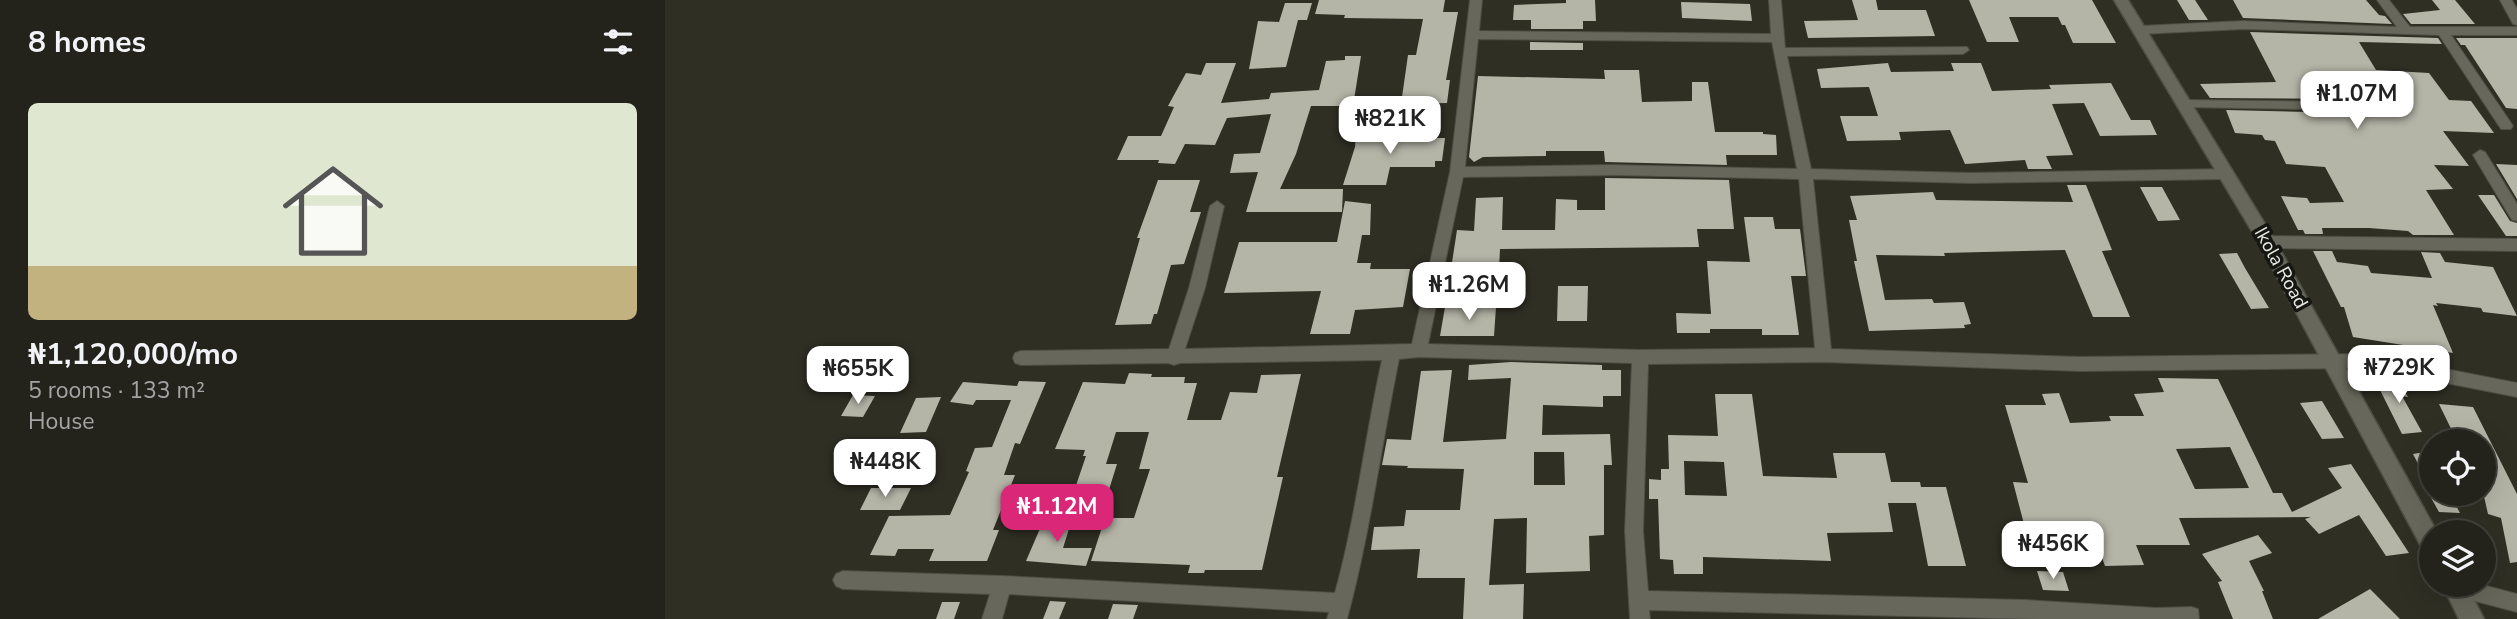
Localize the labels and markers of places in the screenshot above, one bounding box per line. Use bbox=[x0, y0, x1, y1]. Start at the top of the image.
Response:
pin: ₦1.07M bbox=[2300, 72, 2414, 131]
pin: ₦821K bbox=[1341, 96, 1439, 156]
pin: ₦1.26M bbox=[1412, 262, 1526, 322]
pin: ₦655K bbox=[809, 346, 907, 406]
pin: ₦729K bbox=[2350, 346, 2448, 405]
pin: ₦448K bbox=[836, 440, 934, 499]
pin: ₦1.12M bbox=[1000, 484, 1114, 544]
pin: ₦456K bbox=[2004, 522, 2102, 581]

